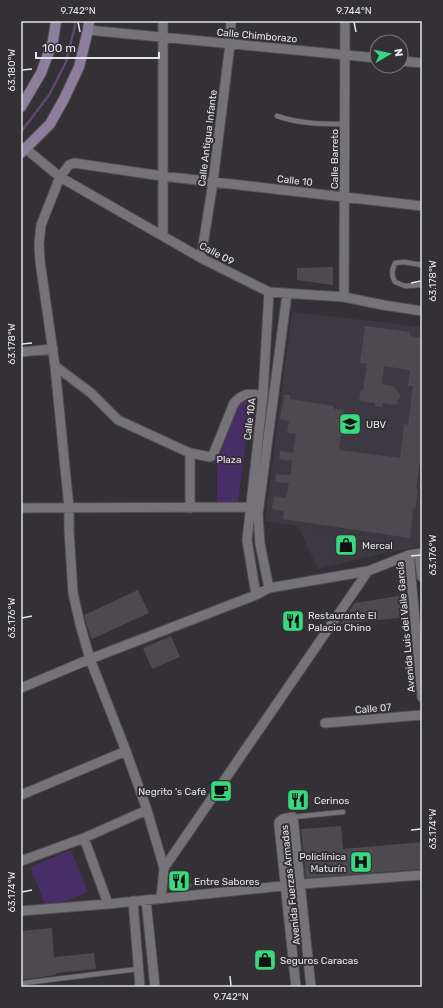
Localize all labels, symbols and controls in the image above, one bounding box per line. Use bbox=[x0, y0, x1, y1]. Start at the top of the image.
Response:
text: 9.742°N bbox=[60, 5, 96, 17]
text: 9.744°N bbox=[336, 5, 372, 17]
street label: Calle Chimborazo bbox=[216, 26, 298, 46]
scale bar bbox=[36, 34, 159, 60]
north arrow bbox=[369, 34, 409, 74]
text: 100 m bbox=[42, 41, 76, 55]
text: N bbox=[391, 48, 405, 58]
text: 63.180°W bbox=[6, 49, 18, 91]
street label: Calle Antigua Infante bbox=[196, 89, 220, 187]
street label: Calle Barreto bbox=[329, 129, 341, 189]
street label: Calle 10 bbox=[276, 173, 313, 189]
street label: Calle 09 bbox=[197, 240, 236, 268]
text: 63.178°W bbox=[427, 260, 439, 302]
text: 63.178°W bbox=[6, 323, 18, 365]
street label: Calle 10A bbox=[241, 397, 259, 441]
school or university icon: UBV bbox=[337, 411, 363, 437]
place label: UBV bbox=[366, 419, 387, 431]
park label: Plaza bbox=[217, 454, 241, 466]
shop icon: Mercal bbox=[333, 532, 359, 558]
text: 63.176°W bbox=[427, 535, 439, 575]
place label: Mercal bbox=[362, 540, 393, 552]
street label: Avenida Luis del Valle García bbox=[394, 561, 418, 693]
text: 63.176°W bbox=[6, 598, 18, 638]
restaurant icon: Restaurante El Palacio Chino bbox=[280, 608, 306, 634]
place label: Restaurante El Palacio Chino bbox=[308, 610, 376, 634]
street label: Calle 07 bbox=[354, 701, 392, 717]
cafe icon: Negrito 's Café bbox=[208, 778, 234, 804]
place label: Negrito 's Café bbox=[138, 786, 206, 798]
restaurant icon: Cerinos bbox=[285, 787, 311, 813]
place label: Cerinos bbox=[314, 795, 349, 807]
text: 63.174°W bbox=[427, 808, 439, 850]
street label: Avenida Fuerzas Armadas bbox=[279, 824, 303, 945]
hospital icon: Policlínica Maturín bbox=[348, 849, 374, 875]
place label: Policlínica Maturín bbox=[299, 851, 346, 875]
restaurant icon: Entre Sabores bbox=[166, 868, 192, 894]
text: 63.174°W bbox=[6, 871, 18, 913]
place label: Entre Sabores bbox=[194, 876, 260, 888]
shop icon: Seguros Caracas bbox=[252, 947, 278, 973]
place label: Seguros Caracas bbox=[280, 955, 358, 967]
text: 9.742°N bbox=[213, 991, 249, 1003]

